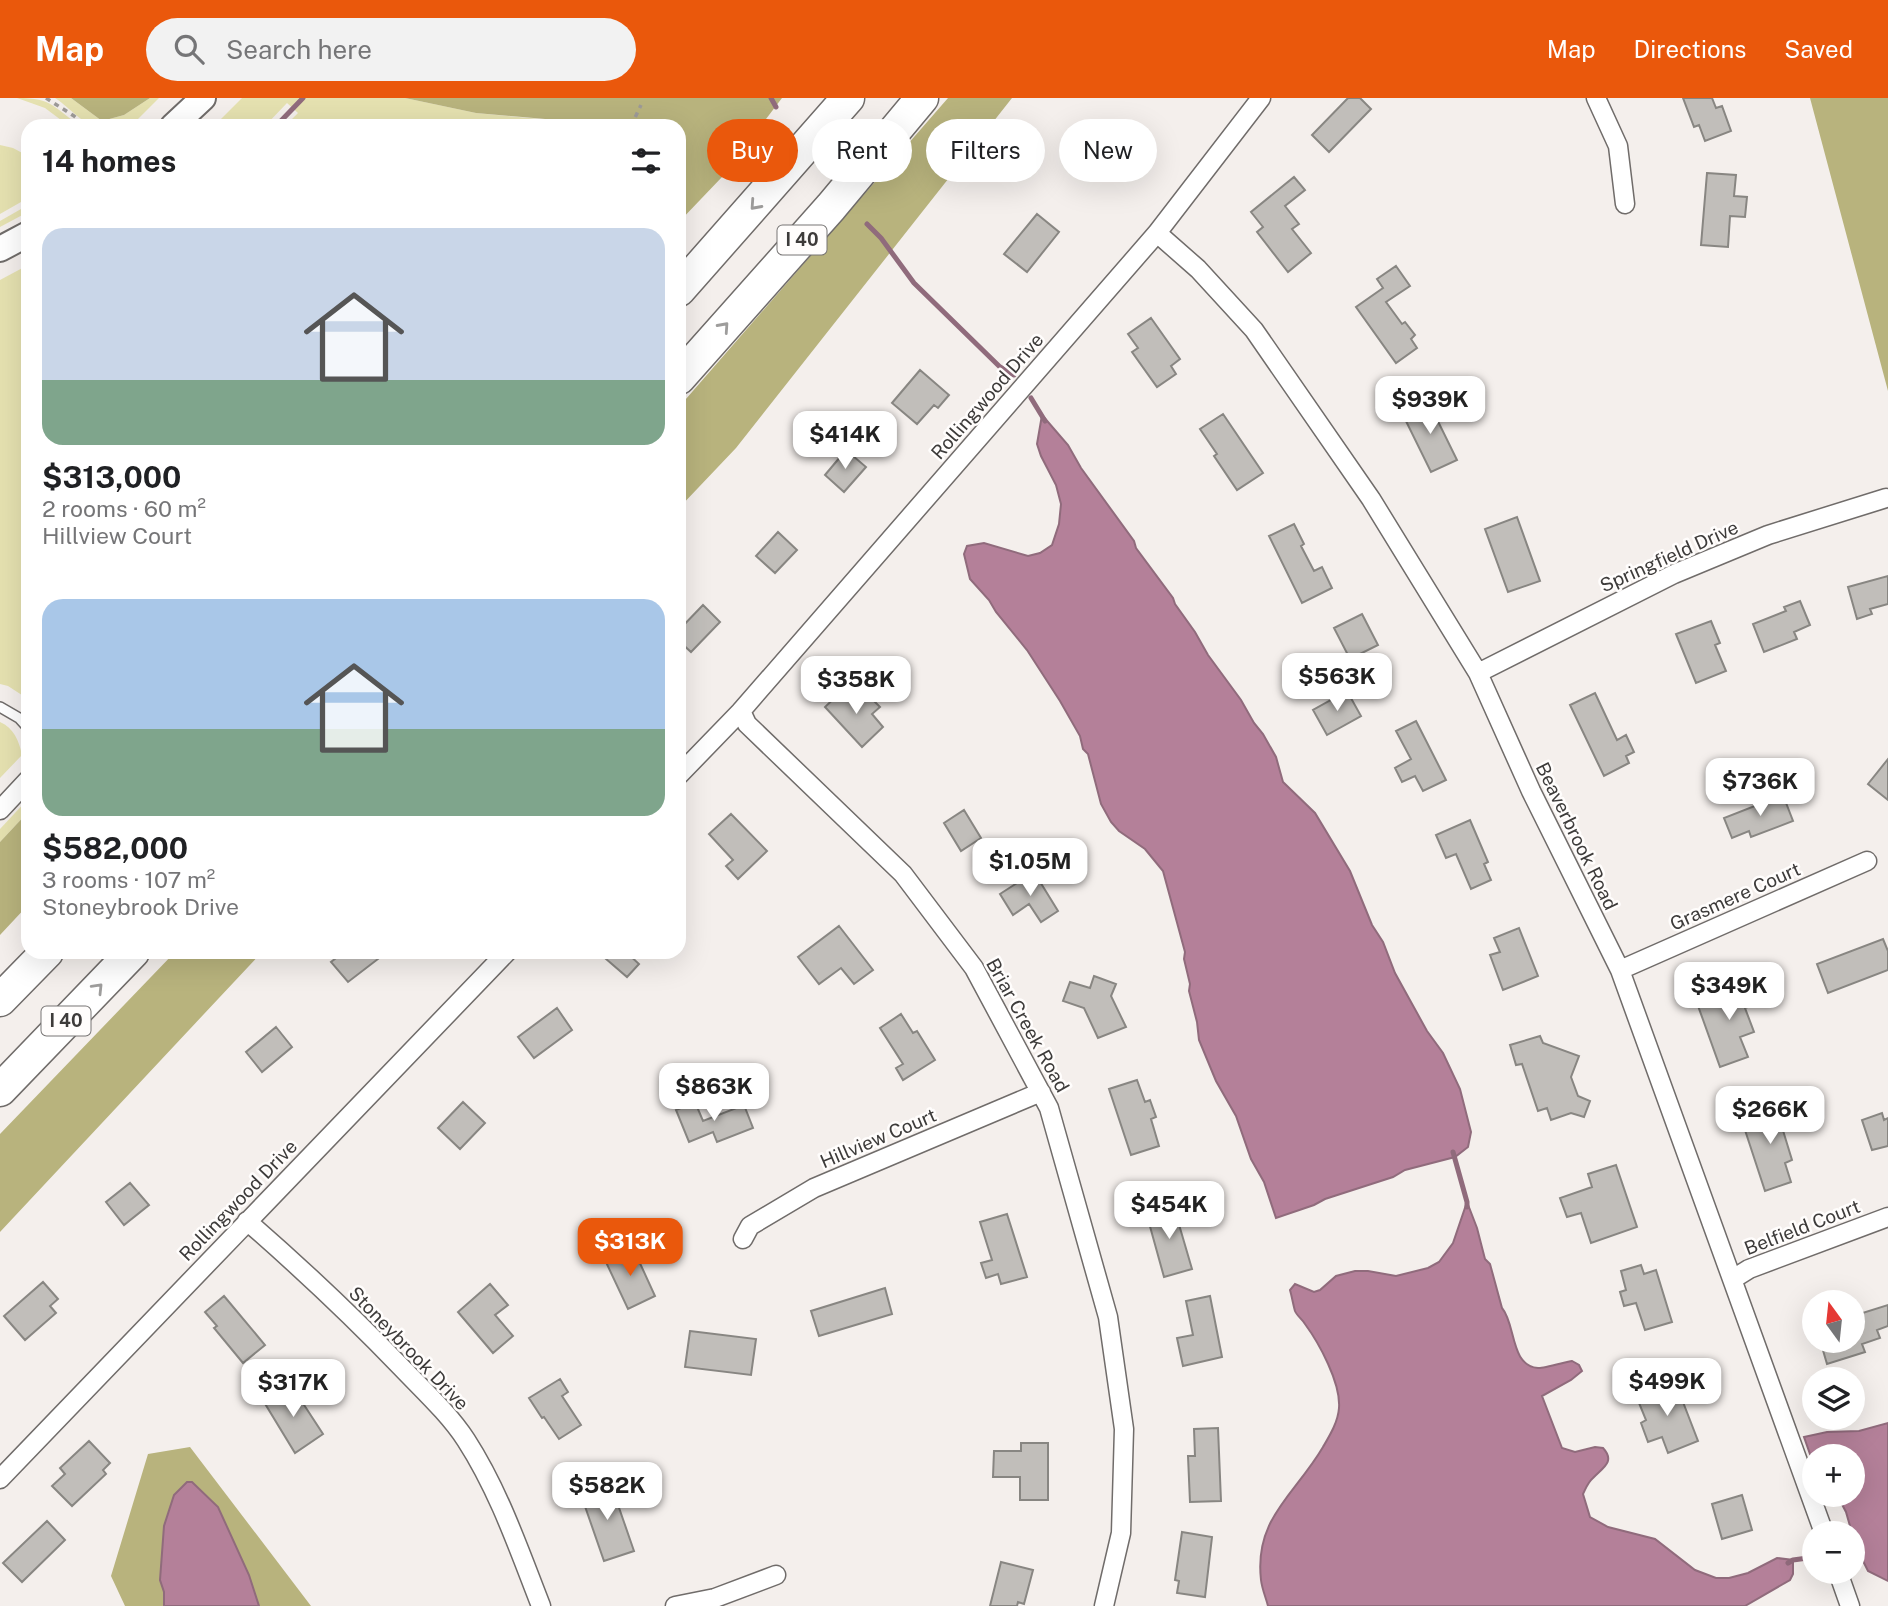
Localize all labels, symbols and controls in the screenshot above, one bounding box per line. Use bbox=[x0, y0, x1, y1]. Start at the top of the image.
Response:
search box bbox=[146, 18, 636, 81]
text: Map bbox=[35, 30, 104, 68]
icon: search bbox=[170, 30, 208, 68]
text: Search here bbox=[226, 34, 372, 65]
text: Map bbox=[1547, 35, 1596, 63]
text: Directions bbox=[1634, 35, 1746, 63]
text: Saved bbox=[1784, 35, 1853, 63]
chip: Buy bbox=[707, 119, 798, 182]
chip: Rent bbox=[812, 119, 912, 182]
chip: Filters bbox=[926, 119, 1045, 182]
chip: New bbox=[1059, 119, 1157, 182]
icon: filters bbox=[627, 142, 665, 180]
text: 14 homes bbox=[42, 143, 176, 179]
one-way arrow bbox=[751, 197, 763, 210]
road number: I 40 bbox=[778, 225, 826, 254]
icon: home bbox=[291, 274, 417, 400]
one-way arrow bbox=[716, 322, 729, 335]
street label: Rollingwood Drive bbox=[926, 329, 1048, 463]
pin: $939K bbox=[1381, 376, 1479, 436]
text: $939K bbox=[1391, 385, 1469, 412]
pin: $414K bbox=[796, 412, 894, 471]
text: $414K bbox=[809, 420, 881, 447]
text: $313,000 bbox=[42, 459, 181, 495]
text: 2 rooms · 60 m² bbox=[42, 495, 206, 522]
street label: Springfield Drive bbox=[1597, 516, 1741, 596]
text: Hillview Court bbox=[42, 522, 192, 549]
icon: home bbox=[291, 645, 417, 771]
pin: $563K bbox=[1288, 654, 1386, 713]
pin: $358K bbox=[807, 656, 905, 716]
text: $563K bbox=[1298, 662, 1376, 689]
text: $358K bbox=[817, 665, 895, 692]
pin: $736K bbox=[1711, 758, 1809, 818]
street label: Beaverbrook Road bbox=[1532, 759, 1622, 913]
text: $736K bbox=[1722, 767, 1798, 794]
text: $582,000 bbox=[42, 830, 188, 866]
pin: $1.05M bbox=[973, 838, 1087, 898]
text: $1.05M bbox=[988, 847, 1072, 874]
street label: Grasmere Court bbox=[1666, 857, 1804, 935]
text: 3 rooms · 107 m² bbox=[42, 866, 215, 893]
text: Stoneybrook Drive bbox=[42, 893, 239, 920]
street label: Briar Creek Road bbox=[982, 954, 1074, 1096]
pin: $349K bbox=[1680, 962, 1778, 1022]
text: $349K bbox=[1690, 971, 1768, 998]
one-way arrow bbox=[90, 983, 103, 996]
road number: I 40 bbox=[42, 1006, 90, 1036]
pin: $863K bbox=[665, 1063, 763, 1123]
text: $863K bbox=[675, 1072, 753, 1099]
pin: $266K bbox=[1721, 1086, 1819, 1146]
text: $266K bbox=[1731, 1095, 1809, 1122]
street label: Hillview Court bbox=[817, 1104, 939, 1172]
street label: Rollingwood Drive bbox=[175, 1135, 301, 1265]
pin: $454K bbox=[1120, 1182, 1218, 1241]
text: $454K bbox=[1130, 1190, 1208, 1217]
street label: Belfield Court bbox=[1741, 1195, 1863, 1259]
pin: $313K bbox=[581, 1218, 679, 1278]
text: $313K bbox=[594, 1227, 666, 1254]
street label: Stoneybrook Drive bbox=[345, 1282, 473, 1414]
north arrow bbox=[1802, 1290, 1866, 1353]
map controls bbox=[1802, 1290, 1865, 1584]
pin: $499K bbox=[1618, 1358, 1716, 1418]
pin: $317K bbox=[244, 1360, 342, 1419]
text: $499K bbox=[1628, 1367, 1706, 1394]
button: layers bbox=[1802, 1367, 1865, 1430]
text: $317K bbox=[257, 1368, 329, 1395]
button: + bbox=[1802, 1444, 1865, 1507]
pin: $582K bbox=[558, 1462, 656, 1522]
text: $582K bbox=[568, 1471, 646, 1498]
button: − bbox=[1802, 1521, 1865, 1584]

